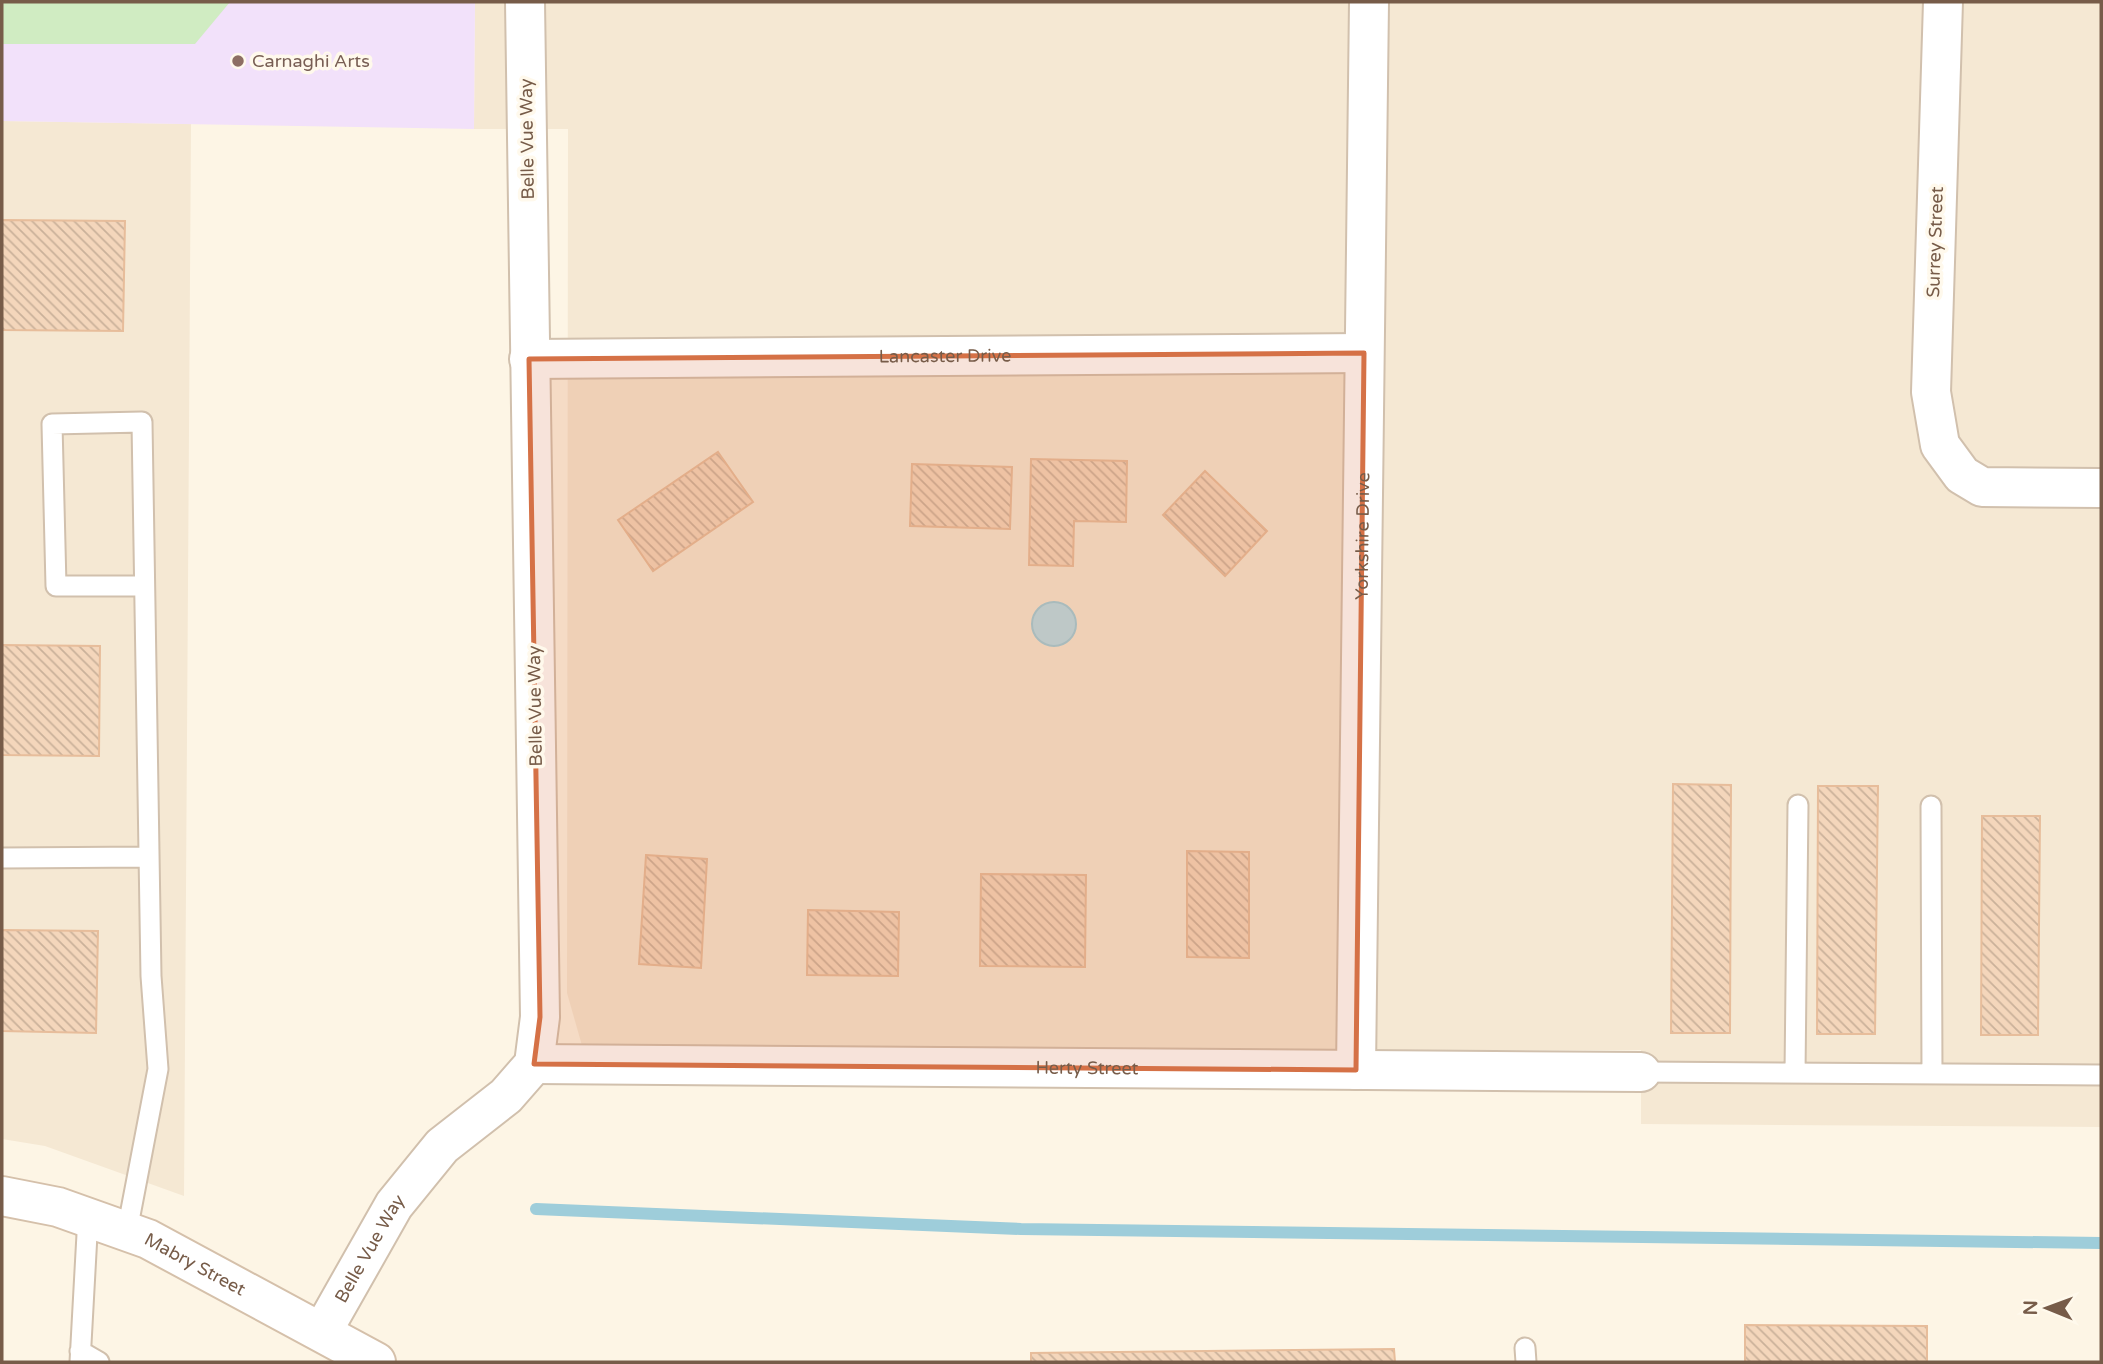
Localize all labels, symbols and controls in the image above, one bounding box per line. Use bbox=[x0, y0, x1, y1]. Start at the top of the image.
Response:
place label: Carnaghi Arts bbox=[252, 50, 370, 72]
marker: Carnaghi Arts bbox=[230, 53, 246, 69]
street label: Belle Vue Way bbox=[515, 78, 539, 200]
street label: Surrey Street bbox=[1922, 186, 1948, 298]
street label: Lancaster Drive bbox=[879, 345, 1011, 367]
street label: Yorkshire Drive bbox=[1351, 472, 1374, 600]
street label: Belle Vue Way bbox=[523, 645, 547, 767]
street label: Herty Street bbox=[1035, 1057, 1139, 1079]
street label: Belle Vue Way bbox=[330, 1190, 409, 1307]
street label: Mabry Street bbox=[141, 1228, 249, 1301]
north arrow bbox=[2012, 1273, 2082, 1343]
text: N bbox=[2020, 1300, 2042, 1316]

